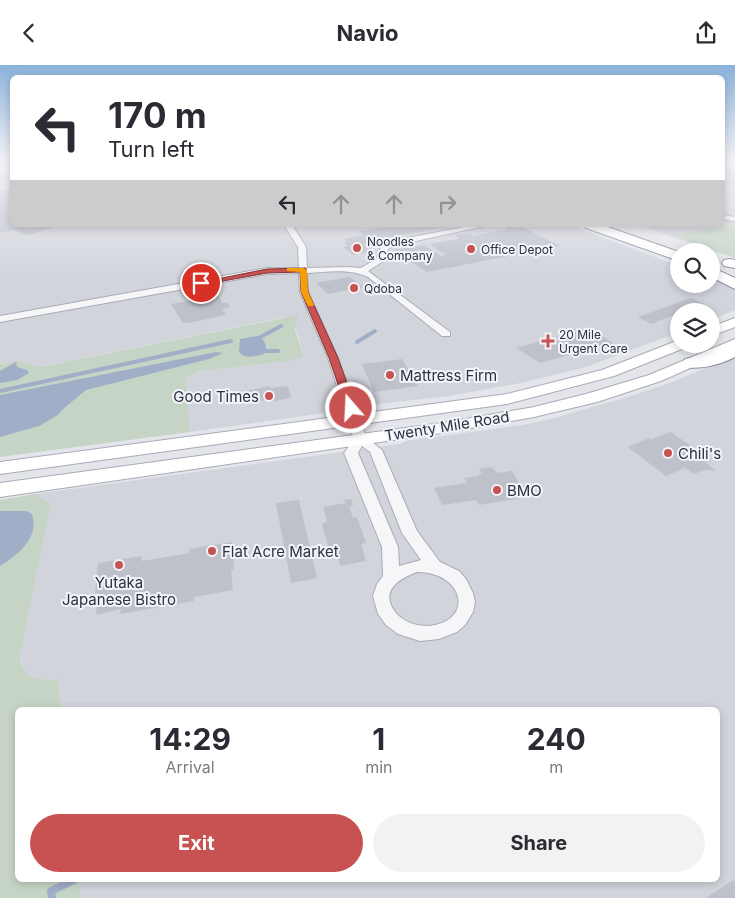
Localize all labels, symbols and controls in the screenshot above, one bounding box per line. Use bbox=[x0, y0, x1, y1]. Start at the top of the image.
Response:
icon: back bbox=[15, 19, 43, 47]
icon: share bbox=[692, 19, 720, 47]
text: Navio bbox=[337, 20, 398, 46]
text: 170 m bbox=[108, 94, 207, 136]
icon: left bbox=[25, 95, 90, 160]
text: Turn left bbox=[108, 136, 194, 162]
icon: left bbox=[274, 190, 302, 218]
icon: ahead bbox=[327, 190, 355, 218]
icon: ahead bbox=[380, 190, 408, 218]
icon: right bbox=[433, 190, 461, 218]
place label: Noodles & Company bbox=[367, 234, 433, 263]
marker: Noodles & Company bbox=[351, 242, 363, 254]
place label: Office Depot bbox=[481, 242, 553, 257]
marker: Office Depot bbox=[465, 243, 477, 255]
map controls bbox=[670, 243, 720, 353]
button: search bbox=[670, 243, 720, 293]
pin bbox=[180, 262, 222, 304]
icon: arrive bbox=[187, 269, 215, 297]
place label: Qdoba bbox=[364, 281, 402, 296]
marker: Qdoba bbox=[348, 282, 360, 294]
button: layers bbox=[670, 303, 720, 353]
place label: 20 Mile Urgent Care bbox=[559, 327, 628, 356]
marker: 20 Mile Urgent Care bbox=[541, 334, 555, 348]
place label: Mattress Firm bbox=[400, 366, 497, 385]
marker: Mattress Firm bbox=[384, 369, 396, 381]
position arrow bbox=[324, 381, 376, 433]
place label: Good Times bbox=[173, 387, 259, 406]
marker: Good Times bbox=[263, 390, 275, 402]
street label: Twenty Mile Road bbox=[383, 407, 511, 445]
place label: Chili's bbox=[678, 444, 721, 463]
marker: Chili's bbox=[662, 447, 674, 459]
place label: BMO bbox=[507, 481, 542, 500]
marker: BMO bbox=[491, 484, 503, 496]
place label: Flat Acre Market bbox=[222, 542, 339, 561]
marker: Flat Acre Market bbox=[206, 545, 218, 557]
marker: Yutaka Japanese Bistro bbox=[113, 559, 125, 571]
place label: Yutaka Japanese Bistro bbox=[62, 573, 176, 609]
text: 14:29 bbox=[149, 721, 231, 757]
text: 1 bbox=[372, 721, 385, 757]
text: 240 bbox=[527, 721, 586, 757]
text: Arrival bbox=[165, 757, 215, 777]
text: min bbox=[365, 757, 393, 777]
text: m bbox=[549, 757, 563, 777]
button: Exit bbox=[30, 814, 363, 872]
button: Share bbox=[373, 814, 705, 872]

